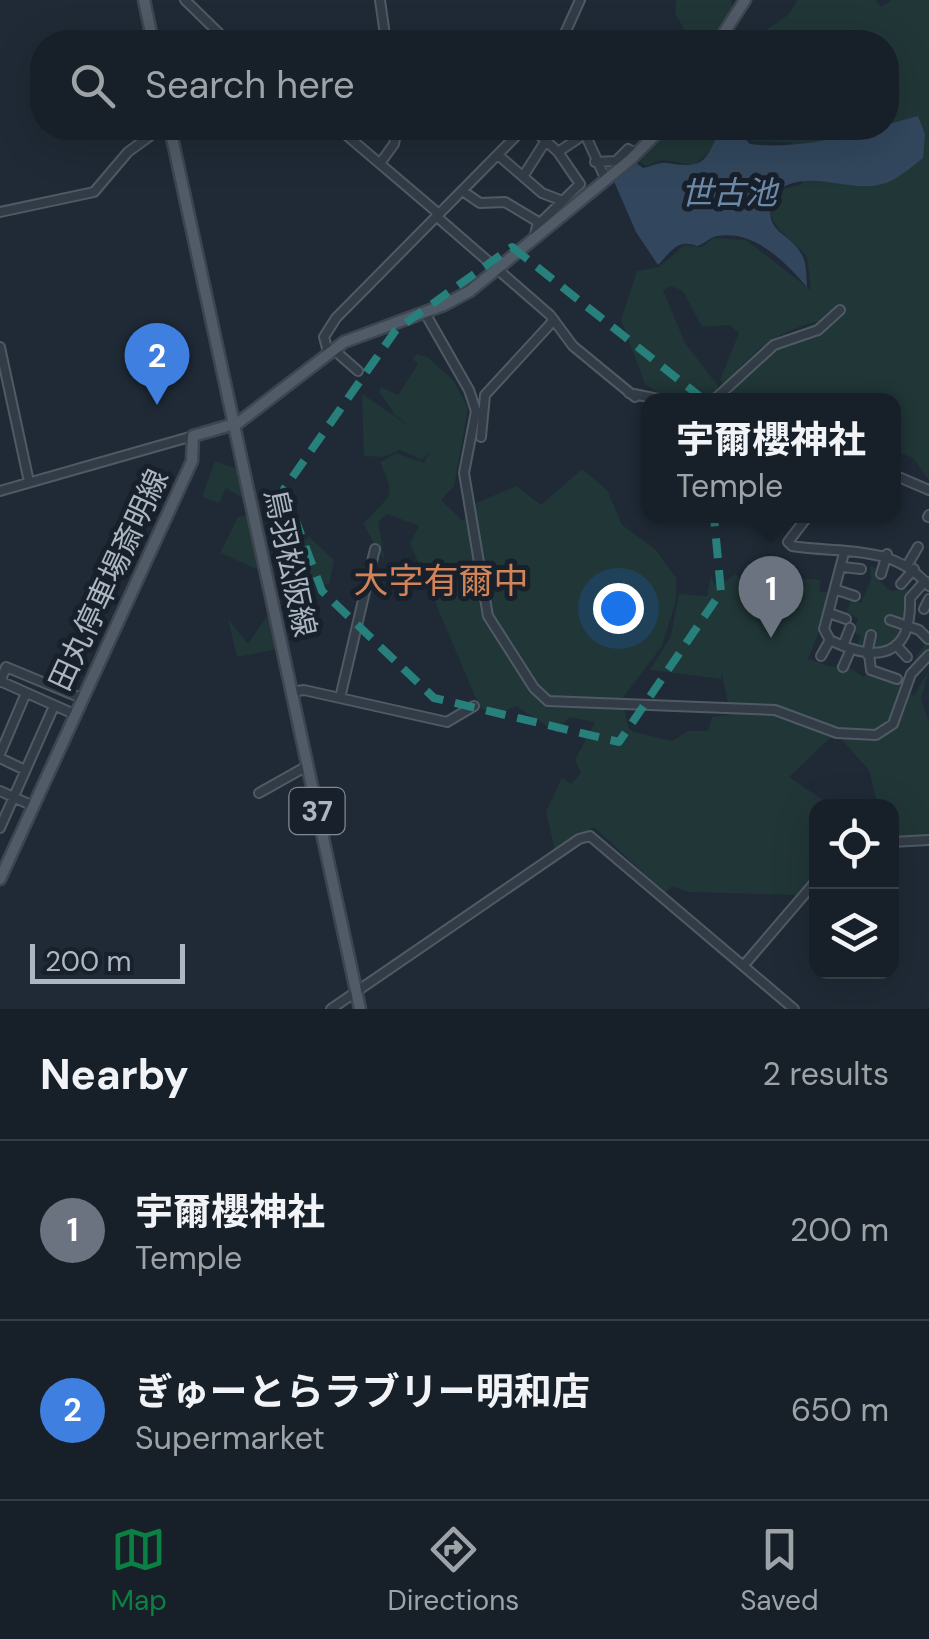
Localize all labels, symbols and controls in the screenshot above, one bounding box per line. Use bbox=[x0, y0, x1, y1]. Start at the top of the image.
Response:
search box bbox=[30, 30, 899, 140]
icon: search bbox=[65, 58, 120, 113]
text: Search here bbox=[145, 60, 355, 110]
water label: 世古池 bbox=[681, 172, 780, 214]
pin: 2 bbox=[124, 322, 190, 405]
popup bbox=[641, 393, 901, 523]
text: 宇爾櫻神社 bbox=[676, 415, 866, 465]
street label: 田丸停車場斎明線 bbox=[40, 463, 177, 697]
text: Temple bbox=[676, 465, 783, 507]
street label: 鳥羽松阪線 bbox=[256, 485, 325, 640]
pin: 1 bbox=[738, 556, 804, 638]
district label: 大字有爾中 bbox=[353, 558, 529, 604]
your location bbox=[593, 583, 644, 634]
road number: 37 bbox=[290, 788, 344, 834]
map controls bbox=[809, 799, 899, 979]
button: locate bbox=[809, 799, 899, 889]
button: layers bbox=[809, 889, 899, 979]
scale bar bbox=[30, 939, 185, 984]
text: 200 m bbox=[45, 943, 132, 980]
text: Nearby bbox=[40, 1047, 189, 1102]
text: 2 results bbox=[763, 1053, 889, 1095]
text: 宇爾櫻神社 bbox=[135, 1187, 325, 1237]
text: 1 bbox=[67, 1209, 78, 1251]
text: 200 m bbox=[790, 1209, 889, 1251]
text: Temple bbox=[135, 1237, 242, 1279]
text: ぎゅーとらラブリー明和店 bbox=[135, 1367, 590, 1417]
text: 2 bbox=[63, 1389, 82, 1431]
text: 650 m bbox=[791, 1389, 889, 1431]
text: Supermarket bbox=[135, 1417, 325, 1459]
tab: Map bbox=[110, 1522, 167, 1619]
tab: Directions bbox=[388, 1522, 519, 1619]
tab: Saved bbox=[740, 1522, 819, 1619]

